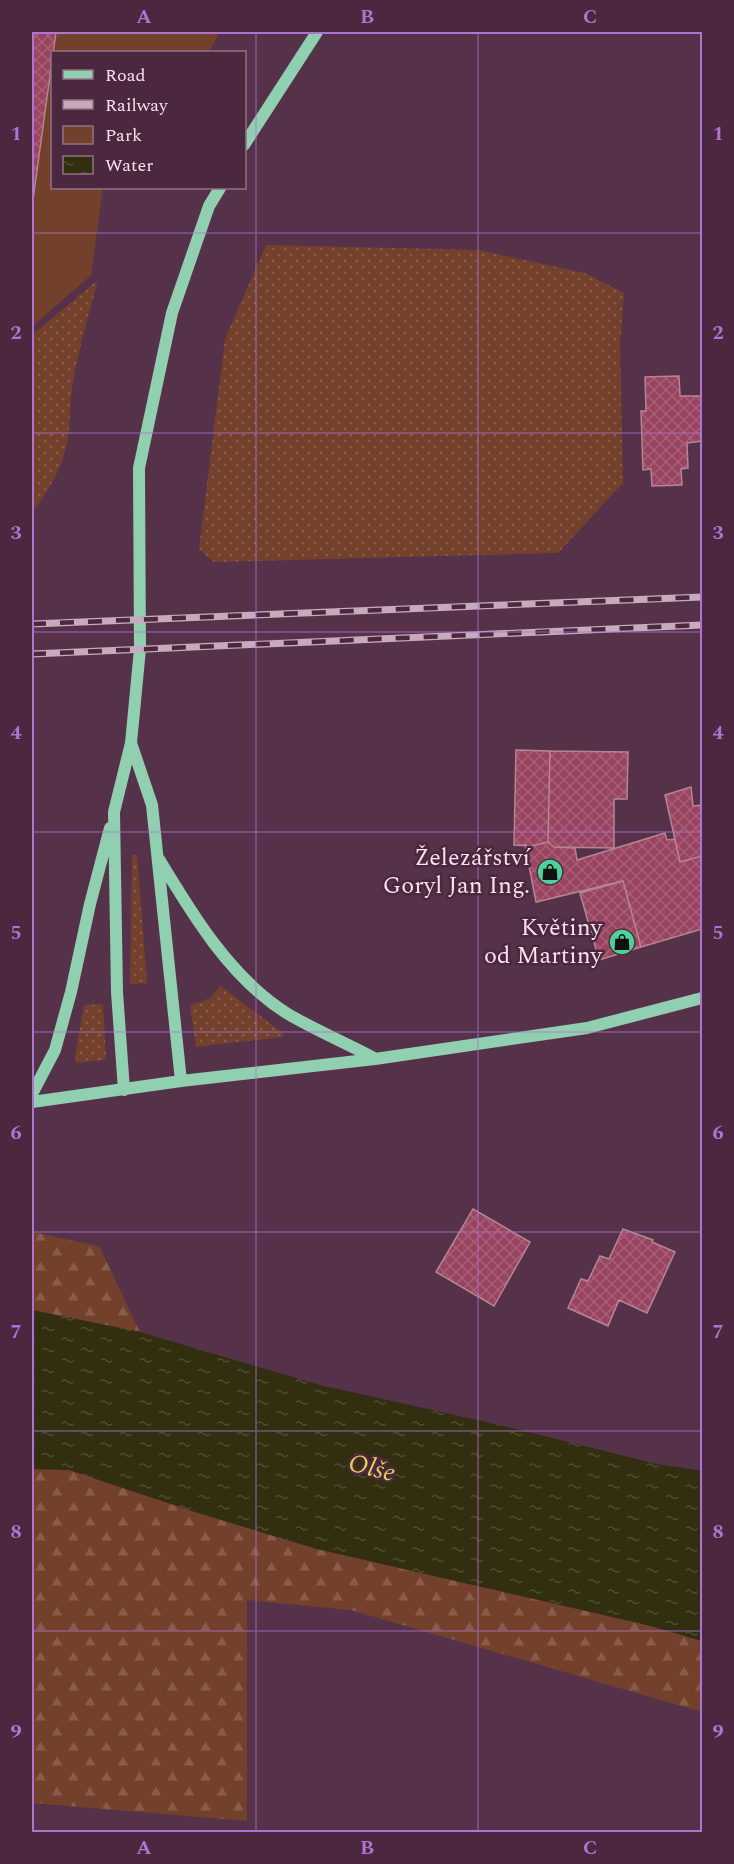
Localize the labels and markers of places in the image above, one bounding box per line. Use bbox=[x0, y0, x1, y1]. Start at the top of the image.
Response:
place label: Železářství Goryl Jan Ing. bbox=[383, 840, 531, 904]
shop icon: Železářství Goryl Jan Ing. bbox=[535, 857, 565, 887]
place label: Květiny od Martiny bbox=[484, 910, 603, 974]
shop icon: Květiny od Martiny bbox=[607, 927, 637, 957]

